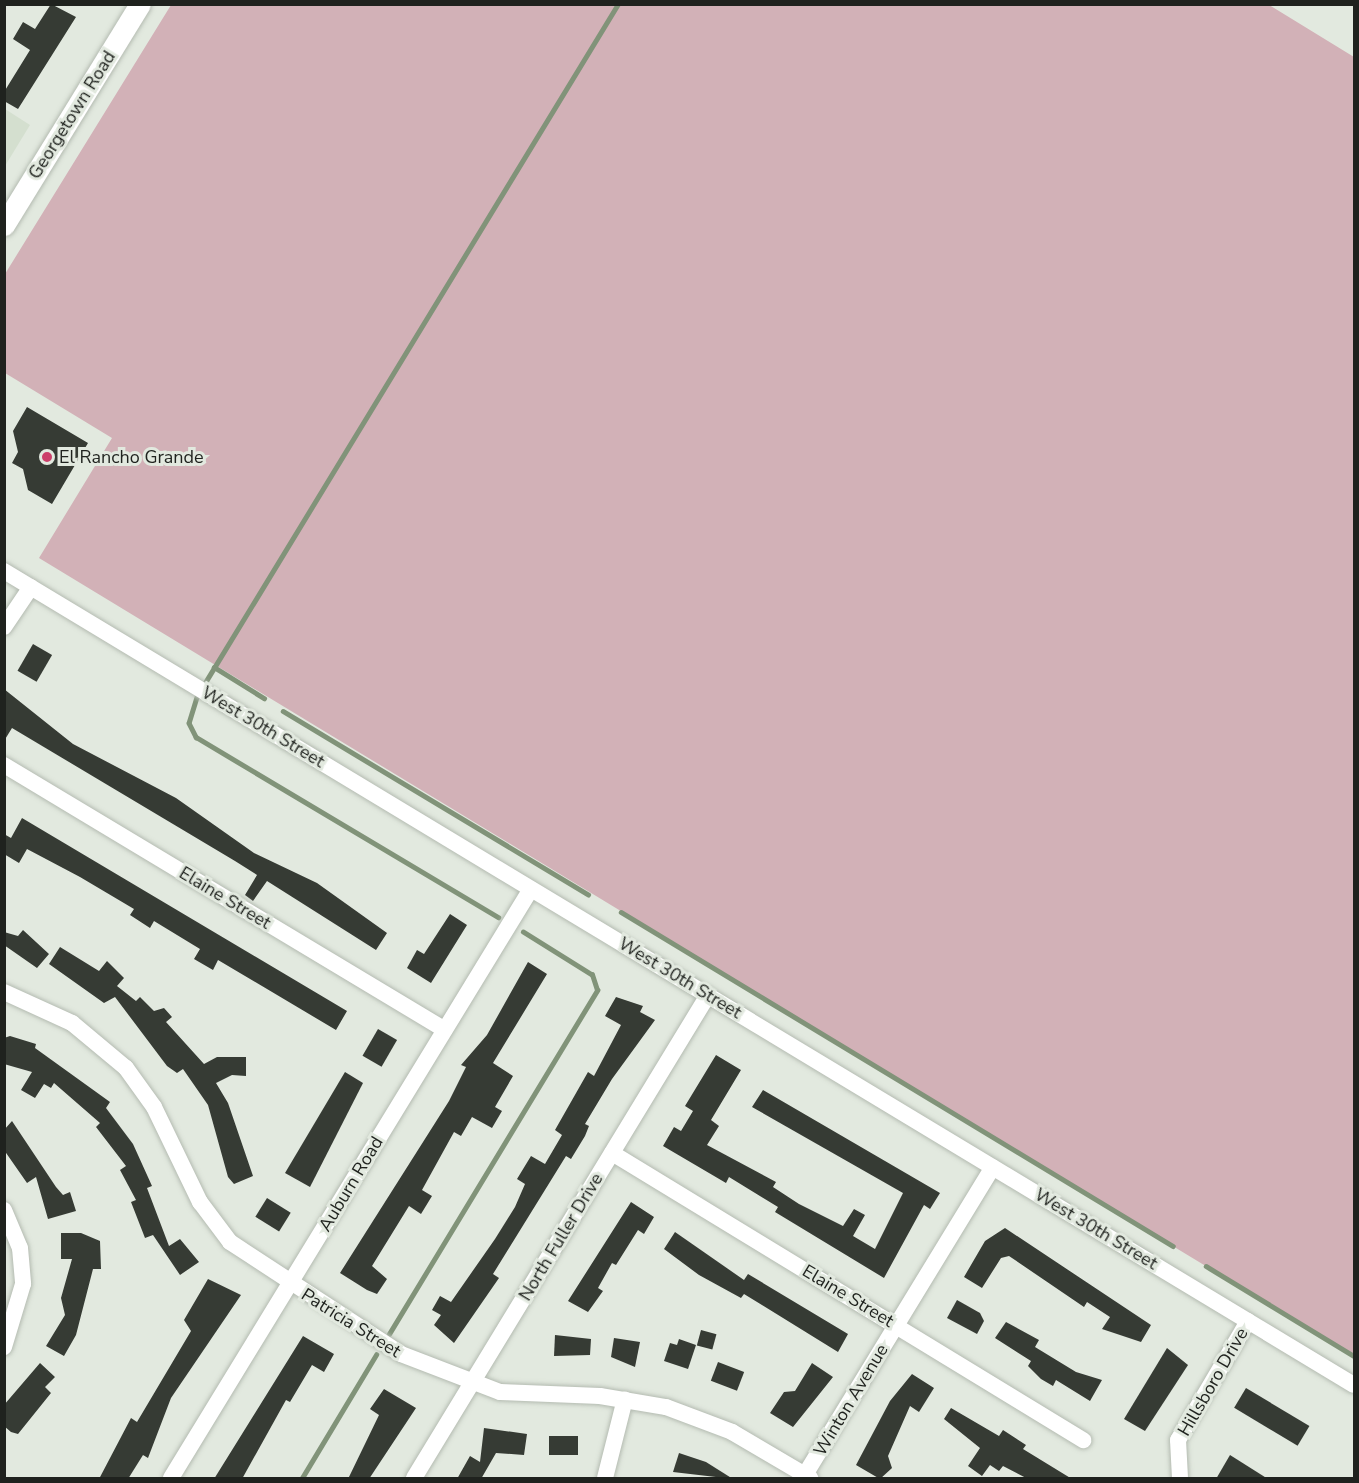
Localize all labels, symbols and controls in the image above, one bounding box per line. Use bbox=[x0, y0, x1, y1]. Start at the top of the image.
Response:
street label: Georgetown Road bbox=[24, 47, 120, 183]
place label: El Rancho Grande bbox=[59, 446, 204, 468]
marker: El Rancho Grande bbox=[40, 450, 54, 464]
street label: West 30th Street bbox=[198, 682, 328, 772]
street label: Elaine Street bbox=[175, 862, 275, 934]
street label: West 30th Street bbox=[615, 933, 745, 1023]
street label: Auburn Road bbox=[314, 1133, 388, 1235]
street label: North Fuller Drive bbox=[514, 1169, 608, 1305]
street label: West 30th Street bbox=[1031, 1184, 1161, 1274]
street label: Elaine Street bbox=[798, 1260, 898, 1332]
street label: Patricia Street bbox=[297, 1284, 405, 1362]
street label: Hillsboro Drive bbox=[1173, 1324, 1253, 1440]
street label: Winton Avenue bbox=[809, 1340, 893, 1460]

